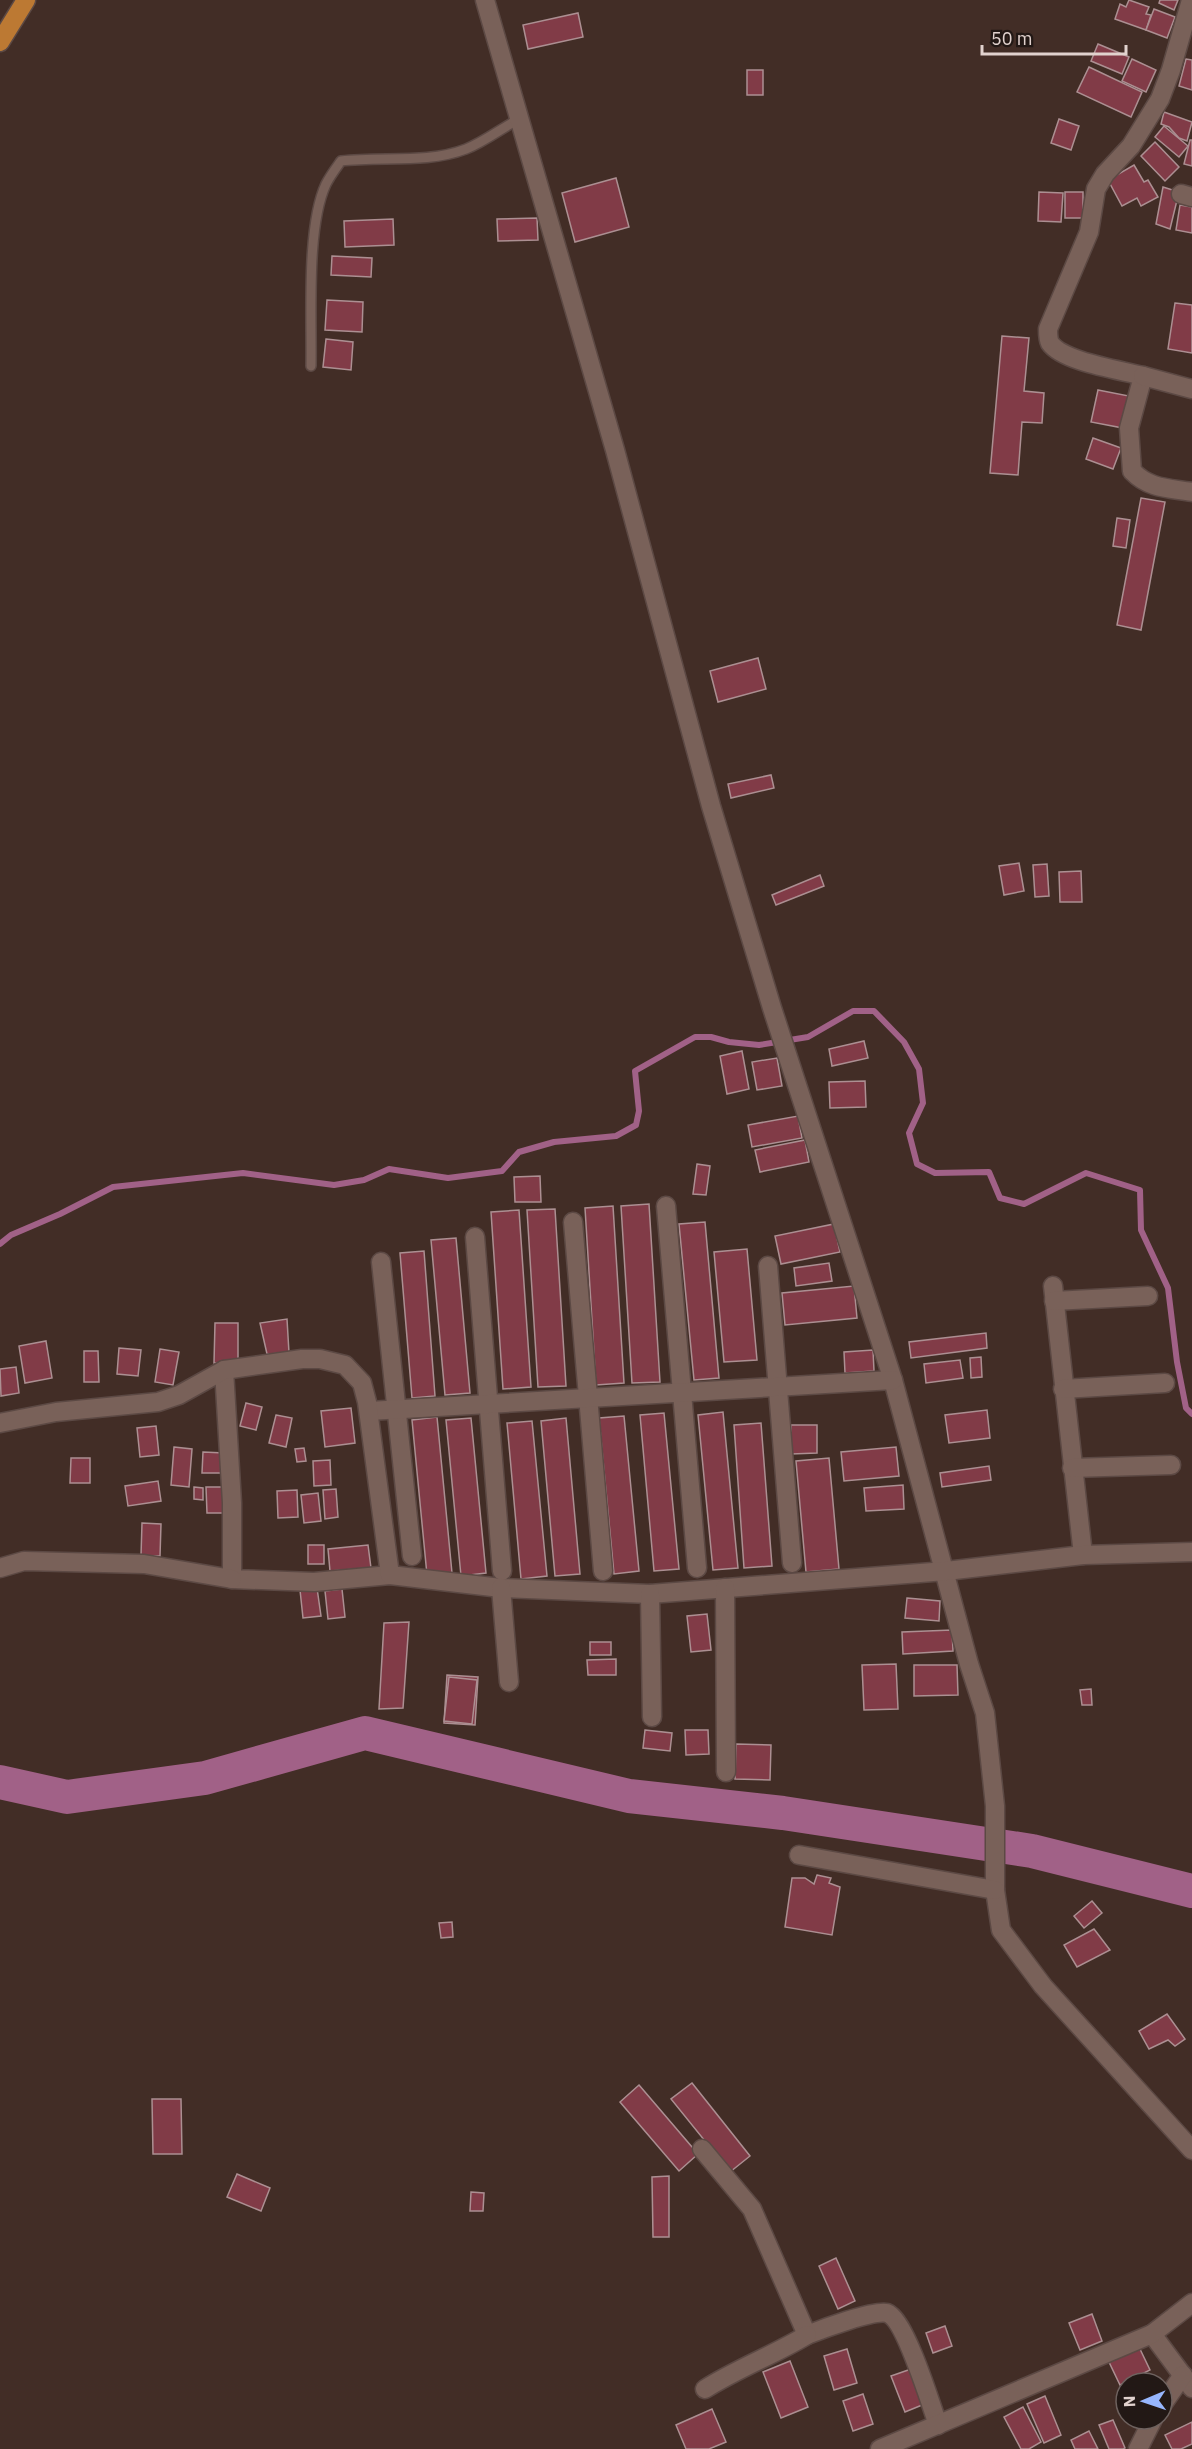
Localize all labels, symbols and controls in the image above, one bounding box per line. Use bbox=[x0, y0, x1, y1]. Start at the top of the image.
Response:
scale bar bbox=[982, 18, 1126, 56]
text: 50 m bbox=[991, 27, 1033, 50]
north arrow bbox=[1114, 2371, 1174, 2431]
text: N bbox=[1119, 2395, 1139, 2408]

